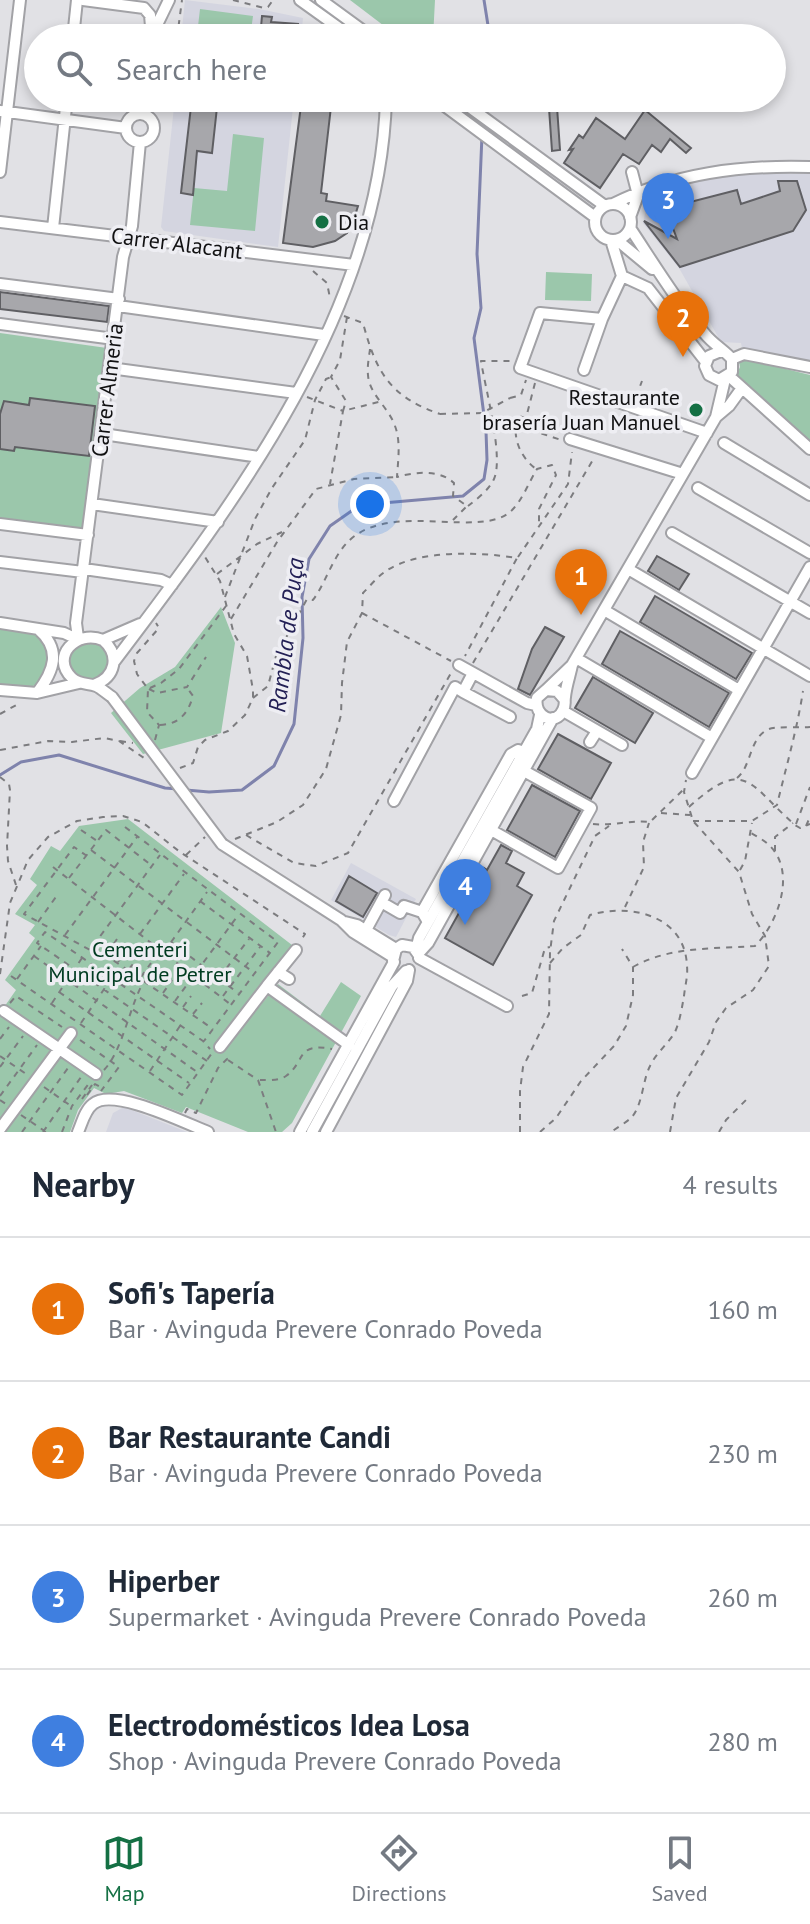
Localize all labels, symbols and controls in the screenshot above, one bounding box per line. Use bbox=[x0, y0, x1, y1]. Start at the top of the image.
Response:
search box bbox=[24, 24, 786, 112]
icon: search bbox=[52, 46, 96, 90]
text: Search here bbox=[116, 49, 267, 88]
pin: 3 bbox=[642, 173, 694, 239]
place label: Dia bbox=[338, 208, 369, 236]
marker: Dia bbox=[313, 213, 331, 231]
street label: Carrer Alacant bbox=[110, 221, 245, 265]
pin: 2 bbox=[657, 291, 709, 357]
street label: Carrer Almeria bbox=[85, 322, 129, 458]
place label: Restaurante brasería Juan Manuel bbox=[482, 383, 681, 436]
marker: Restaurante brasería Juan Manuel bbox=[687, 401, 705, 419]
your location bbox=[350, 484, 390, 524]
pin: 1 bbox=[555, 549, 607, 615]
water label: Rambla de Puça bbox=[261, 556, 311, 714]
pin: 4 bbox=[439, 859, 491, 925]
park label: Cementeri Municipal de Petrer bbox=[48, 935, 232, 988]
text: Nearby bbox=[32, 1162, 134, 1206]
text: 4 results bbox=[683, 1168, 778, 1201]
text: Sofi's Tapería bbox=[108, 1273, 275, 1312]
text: 1 bbox=[51, 1293, 65, 1326]
text: 160 m bbox=[707, 1293, 778, 1326]
text: Bar · Avinguda Prevere Conrado Poveda bbox=[108, 1312, 543, 1345]
text: Bar Restaurante Candi bbox=[108, 1417, 391, 1456]
text: 2 bbox=[51, 1437, 65, 1470]
text: 230 m bbox=[707, 1437, 778, 1470]
text: Bar · Avinguda Prevere Conrado Poveda bbox=[108, 1456, 543, 1489]
text: Hiperber bbox=[108, 1561, 219, 1600]
text: 3 bbox=[51, 1581, 65, 1614]
text: 260 m bbox=[707, 1581, 778, 1614]
text: Supermarket · Avinguda Prevere Conrado Poveda bbox=[108, 1600, 647, 1633]
text: Electrodomésticos Idea Losa bbox=[108, 1705, 470, 1744]
text: 4 bbox=[51, 1725, 65, 1758]
text: 280 m bbox=[707, 1725, 778, 1758]
text: Shop · Avinguda Prevere Conrado Poveda bbox=[108, 1744, 562, 1777]
tab: Map bbox=[102, 1831, 146, 1907]
tab: Directions bbox=[351, 1831, 447, 1907]
tab: Saved bbox=[652, 1831, 707, 1907]

